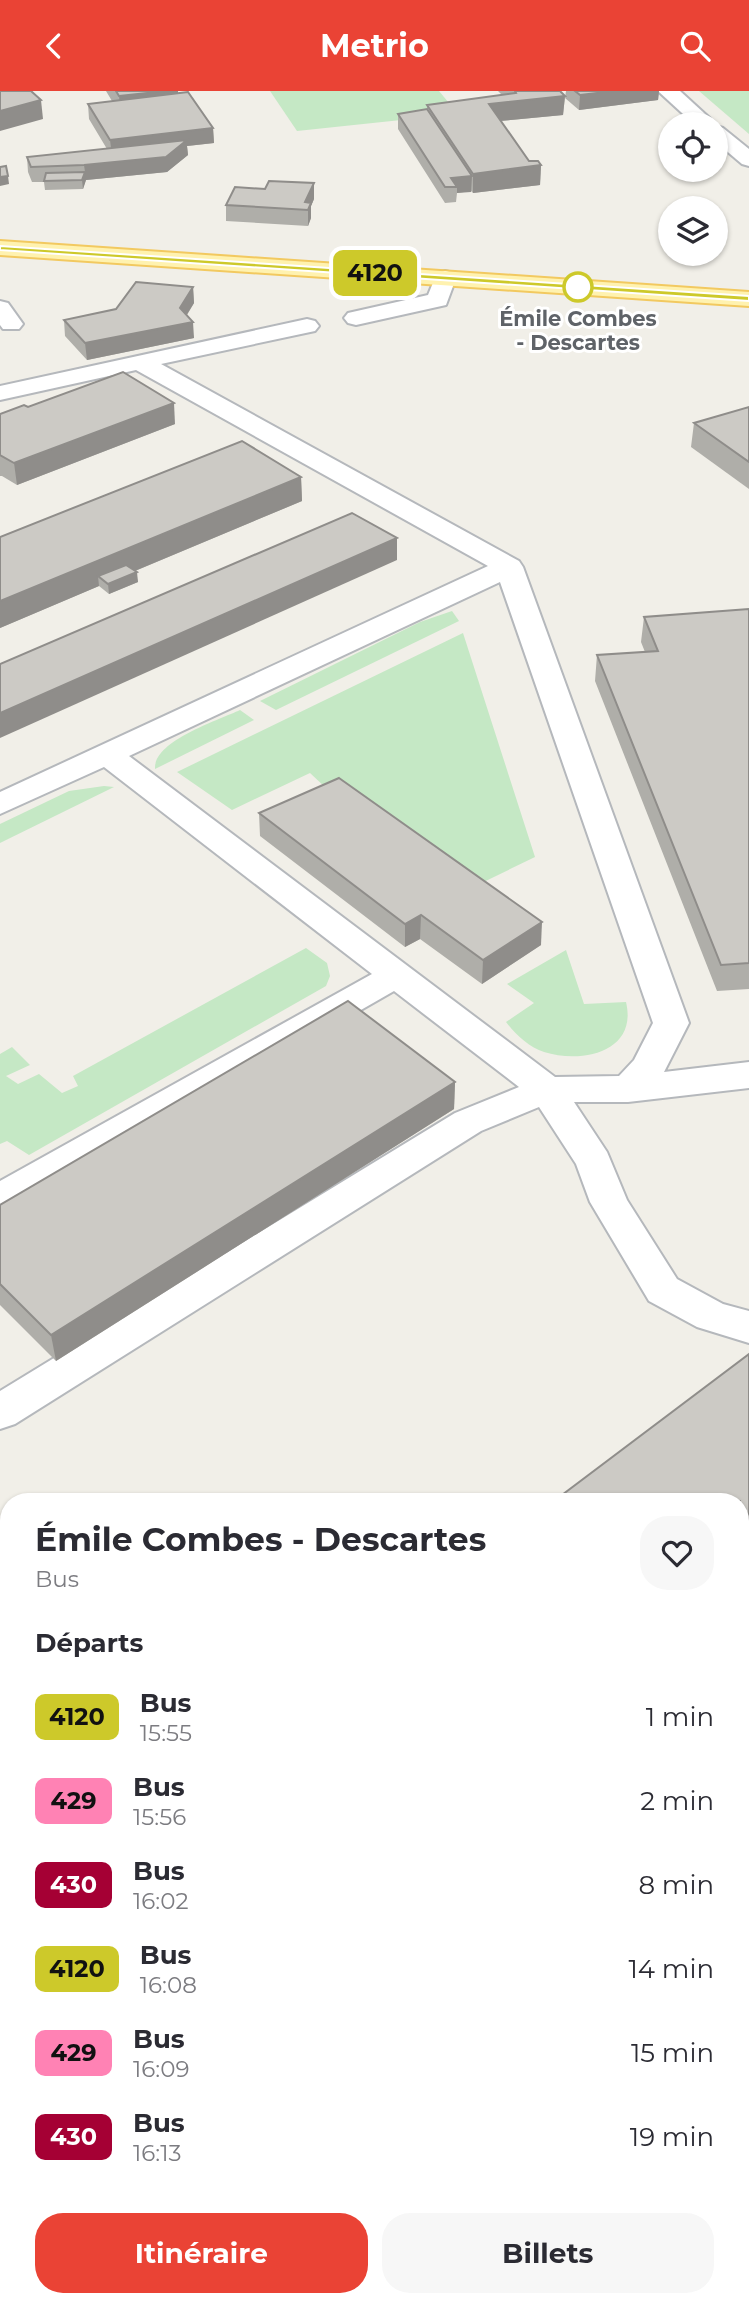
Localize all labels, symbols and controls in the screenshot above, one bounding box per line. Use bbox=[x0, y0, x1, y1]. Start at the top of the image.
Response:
text: Metrio bbox=[320, 26, 429, 65]
icon: back bbox=[35, 27, 73, 65]
icon: search bbox=[676, 27, 714, 65]
map controls bbox=[658, 112, 728, 266]
button: locate bbox=[658, 112, 728, 182]
button: layers bbox=[658, 196, 728, 266]
line badge: 4120 bbox=[326, 250, 424, 296]
text: 4120 bbox=[347, 258, 403, 287]
marker: Émile Combes - Descartes bbox=[563, 272, 593, 302]
place label: Émile Combes - Descartes bbox=[499, 306, 657, 355]
button: heart bbox=[640, 1516, 714, 1590]
text: Émile Combes - Descartes bbox=[35, 1519, 486, 1559]
text: Bus bbox=[35, 1565, 79, 1593]
text: Départs bbox=[35, 1627, 143, 1659]
text: Bus bbox=[140, 1687, 191, 1719]
text: 1 min bbox=[646, 1701, 714, 1733]
text: 4120 bbox=[49, 1702, 105, 1731]
text: 15:55 bbox=[140, 1719, 192, 1747]
text: Bus bbox=[133, 1771, 185, 1803]
text: 2 min bbox=[640, 1785, 714, 1817]
text: 429 bbox=[51, 1786, 96, 1815]
text: 15:56 bbox=[133, 1803, 186, 1831]
text: Bus bbox=[133, 1855, 185, 1887]
text: 8 min bbox=[638, 1869, 714, 1901]
text: 430 bbox=[50, 1870, 97, 1899]
text: 16:02 bbox=[133, 1887, 188, 1915]
text: Bus bbox=[140, 1939, 191, 1971]
text: 14 min bbox=[628, 1953, 714, 1985]
text: 4120 bbox=[49, 1954, 105, 1983]
text: 16:08 bbox=[140, 1971, 197, 1999]
text: Bus bbox=[133, 2023, 185, 2055]
text: 15 min bbox=[631, 2037, 714, 2069]
text: 429 bbox=[51, 2038, 96, 2067]
text: 16:09 bbox=[133, 2055, 189, 2083]
text: Bus bbox=[133, 2107, 185, 2139]
text: 19 min bbox=[630, 2121, 714, 2153]
text: 430 bbox=[50, 2122, 97, 2151]
text: 16:13 bbox=[133, 2139, 181, 2167]
button: Itinéraire bbox=[35, 2213, 368, 2293]
button: Billets bbox=[382, 2213, 714, 2293]

